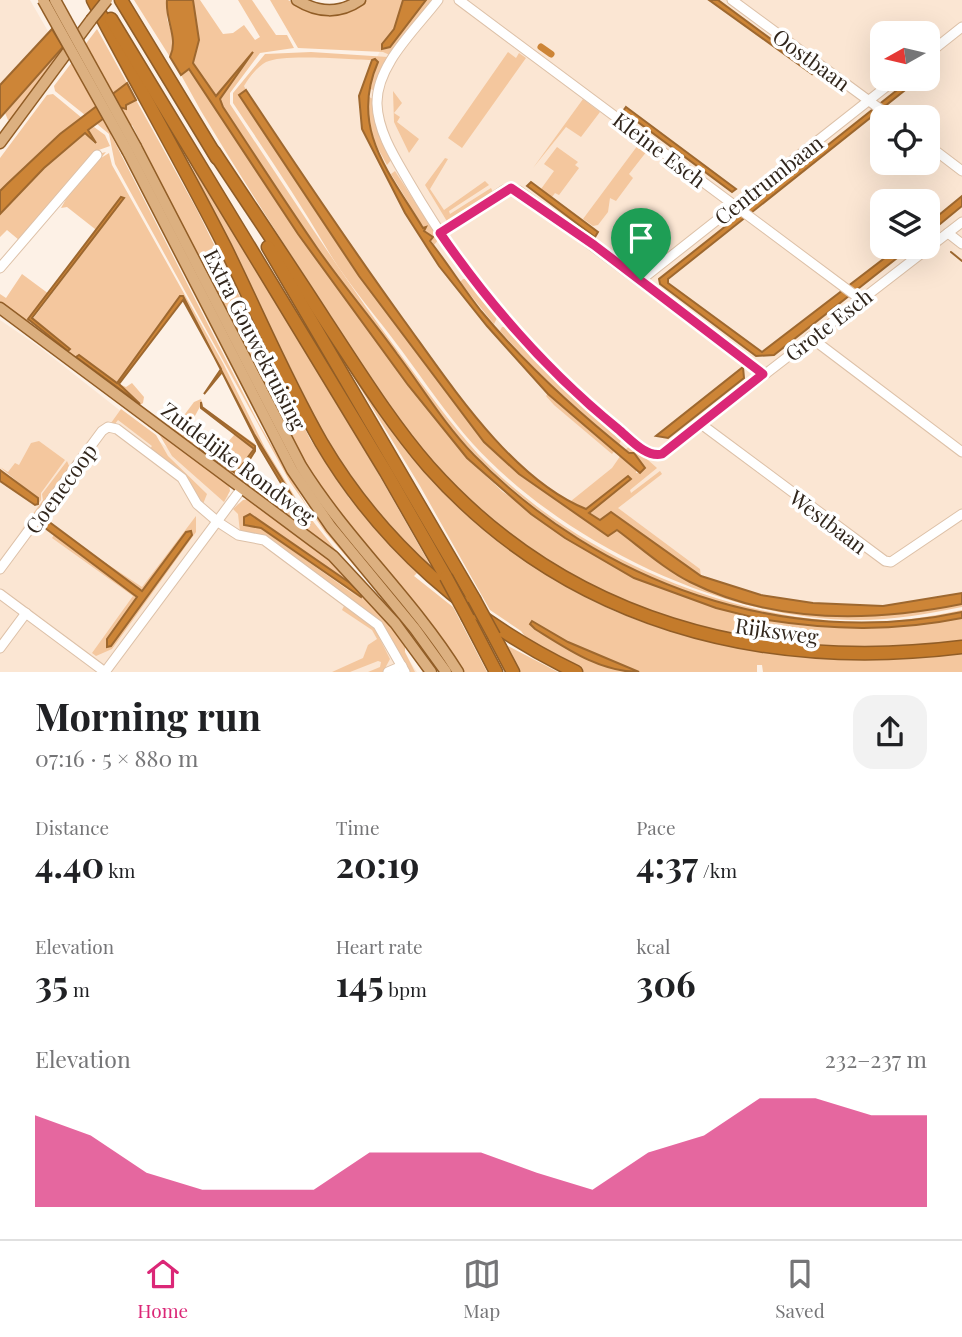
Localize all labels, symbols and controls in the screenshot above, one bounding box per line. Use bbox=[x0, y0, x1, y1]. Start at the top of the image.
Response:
street label: Oostbaan bbox=[768, 21, 857, 97]
north arrow bbox=[870, 21, 940, 91]
map controls bbox=[870, 21, 940, 259]
street label: Kleine Esch bbox=[608, 105, 713, 194]
button: locate bbox=[870, 105, 940, 175]
street label: Centrumbaan bbox=[708, 128, 828, 230]
button: layers bbox=[870, 189, 940, 259]
pin bbox=[611, 208, 671, 280]
icon: arrive bbox=[622, 219, 660, 257]
street label: Extra Gouwekruising bbox=[198, 244, 314, 434]
street label: Grote Esch bbox=[779, 281, 878, 367]
street label: Zuidelijke Rondweg bbox=[156, 395, 322, 529]
street label: Coenecoop bbox=[18, 437, 102, 539]
street label: Westbaan bbox=[784, 482, 874, 560]
street label: Rijksweg bbox=[733, 610, 821, 650]
text: Morning run bbox=[35, 690, 261, 741]
button: share bbox=[853, 695, 927, 769]
text: 07:16 · 5 × 880 m bbox=[35, 742, 198, 773]
text: Distance bbox=[35, 814, 109, 840]
text: Time bbox=[336, 814, 380, 840]
text: Pace bbox=[636, 814, 676, 840]
text: 4.40 bbox=[35, 840, 104, 887]
text: 20:19 bbox=[336, 840, 419, 887]
text: 4:37 bbox=[636, 840, 698, 887]
text: km bbox=[104, 857, 135, 883]
text: /km bbox=[698, 857, 737, 883]
text: Elevation bbox=[35, 933, 114, 959]
text: Heart rate bbox=[336, 933, 423, 959]
text: kcal bbox=[636, 933, 670, 959]
text: 35 bbox=[35, 959, 68, 1006]
text: 145 bbox=[336, 959, 384, 1006]
text: 306 bbox=[636, 959, 696, 1006]
text: m bbox=[68, 976, 90, 1002]
text: bpm bbox=[384, 976, 427, 1002]
text: Elevation bbox=[35, 1043, 131, 1074]
text: 232–237 m bbox=[825, 1043, 927, 1074]
tab: Home bbox=[137, 1255, 188, 1323]
tab: Map bbox=[463, 1255, 501, 1323]
tab: Saved bbox=[775, 1255, 825, 1323]

